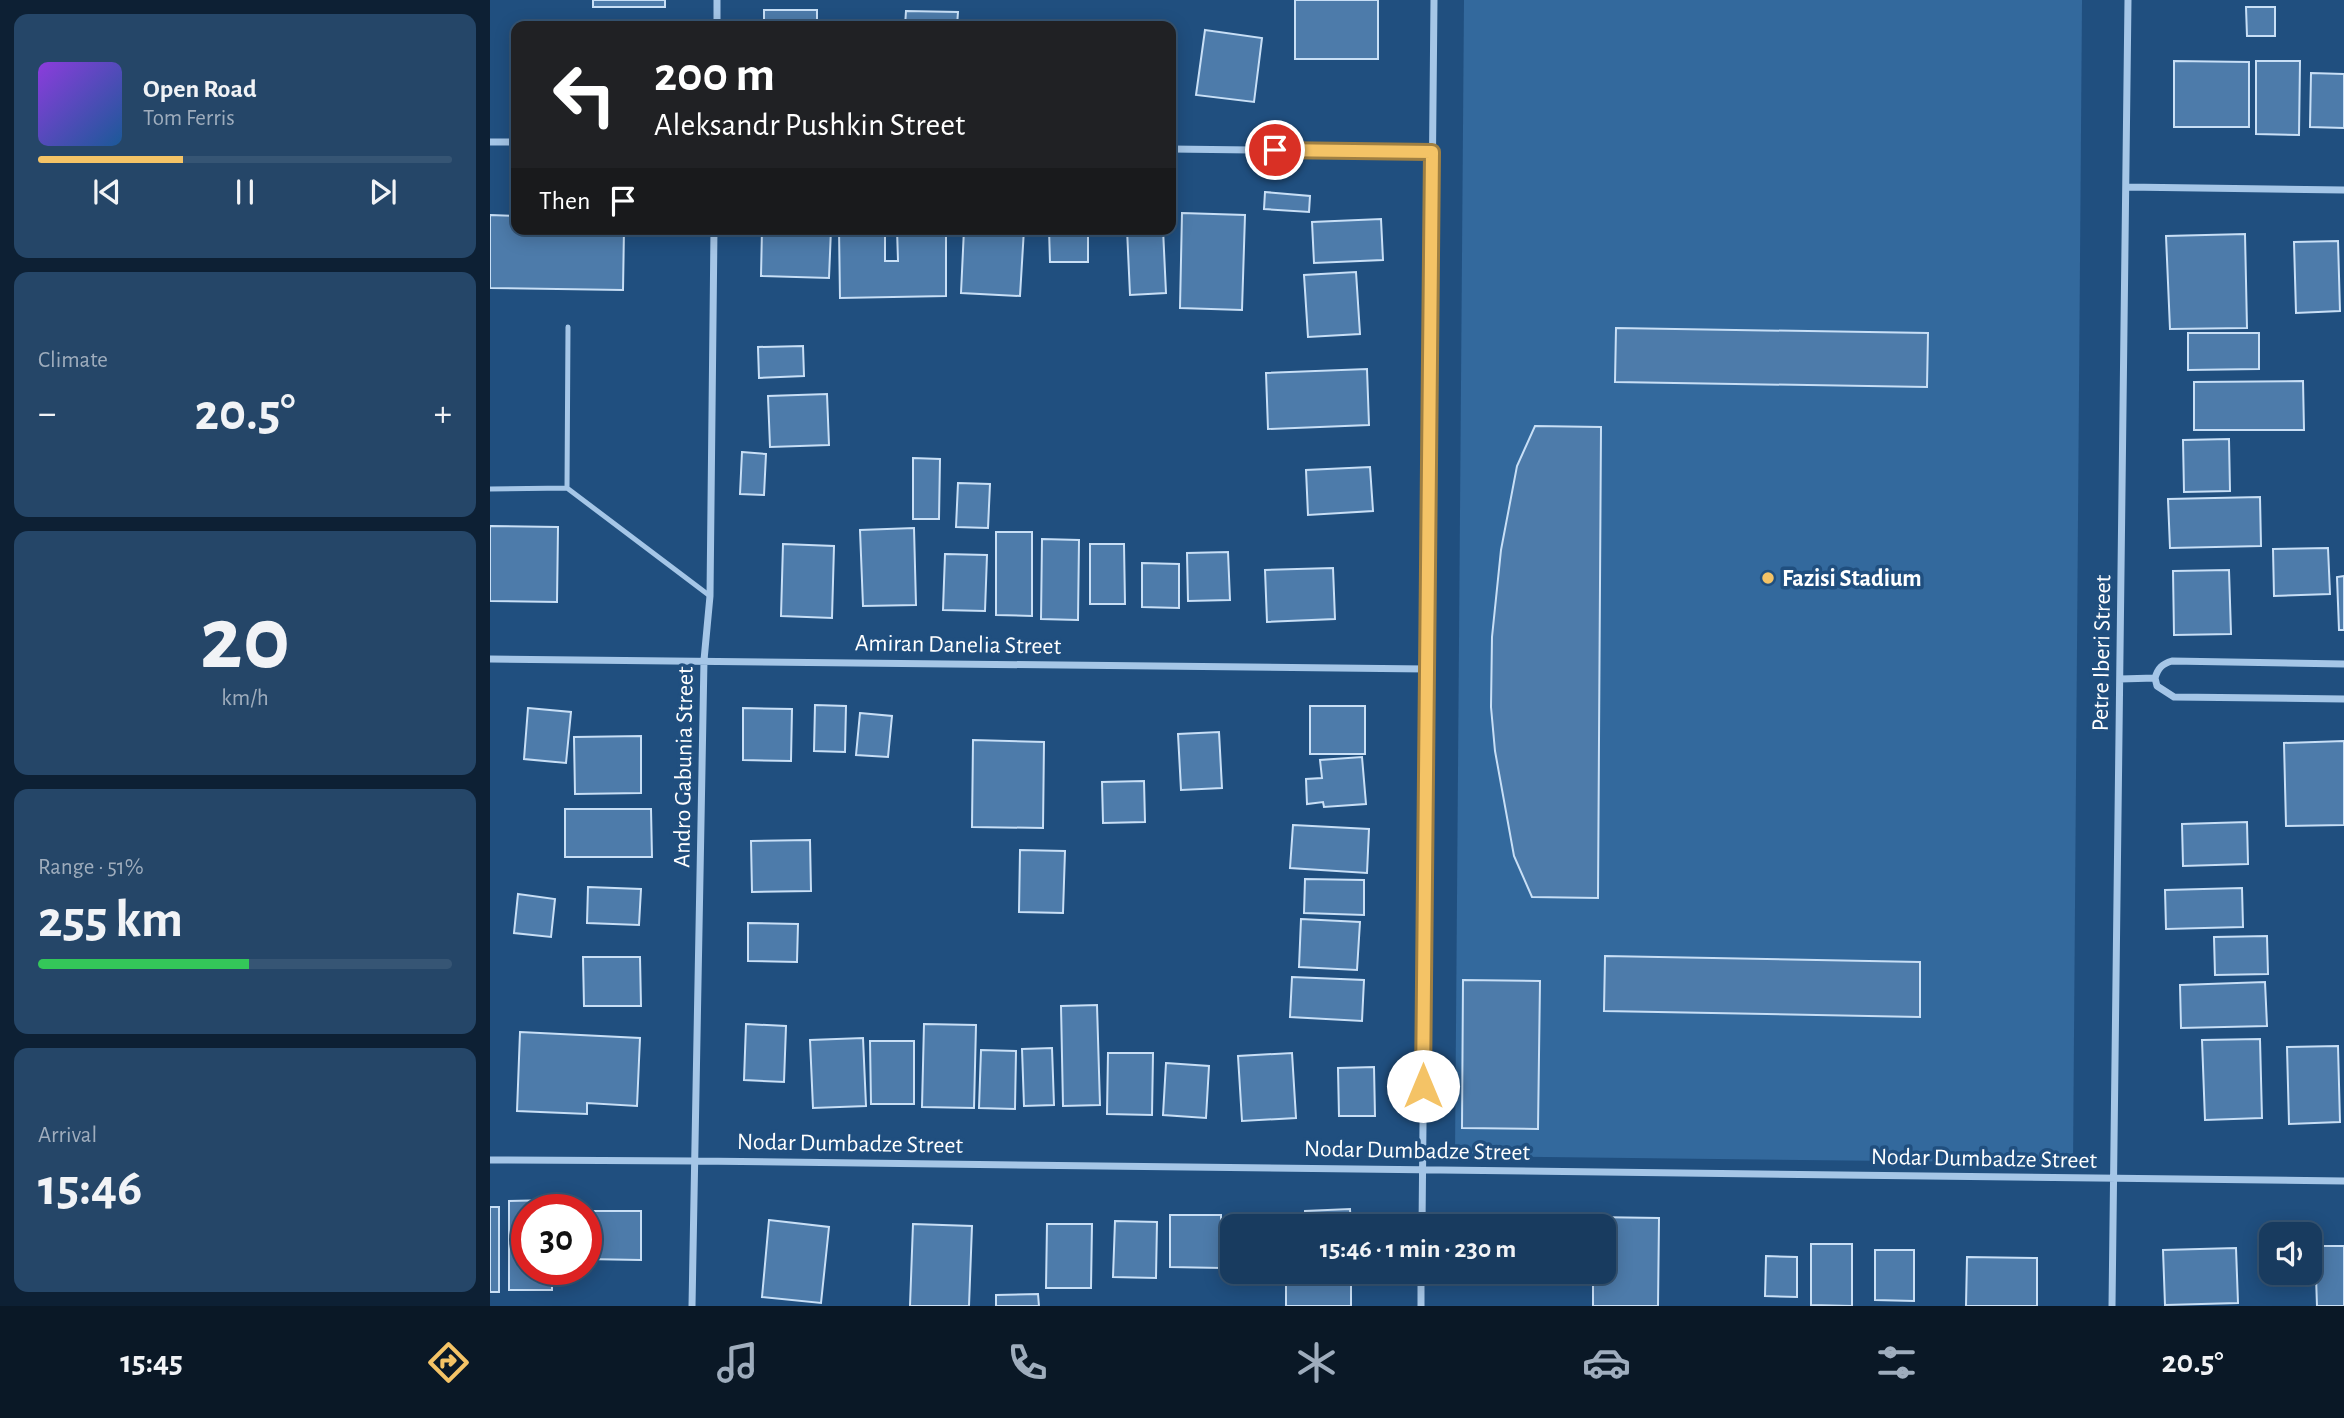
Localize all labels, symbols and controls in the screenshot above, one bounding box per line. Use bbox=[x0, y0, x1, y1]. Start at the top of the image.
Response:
icon: left bbox=[539, 49, 630, 140]
text: 200 m bbox=[654, 51, 775, 100]
text: Open Road bbox=[143, 76, 257, 102]
text: Tom Ferris bbox=[143, 107, 235, 130]
text: Aleksandr Pushkin Street bbox=[654, 109, 965, 141]
pin bbox=[1245, 120, 1305, 180]
icon: arrive bbox=[1256, 131, 1294, 169]
icon: previous bbox=[88, 173, 126, 211]
icon: pause bbox=[226, 173, 264, 211]
icon: next bbox=[364, 173, 402, 211]
icon: arrive bbox=[604, 182, 642, 220]
text: Then bbox=[539, 188, 590, 214]
text: Climate bbox=[38, 349, 108, 372]
text: 20.5° bbox=[194, 387, 296, 439]
text: − bbox=[38, 395, 56, 433]
text: + bbox=[434, 395, 452, 433]
place label: Fazisi Stadium bbox=[1782, 567, 1922, 591]
marker: Fazisi Stadium bbox=[1760, 570, 1776, 586]
street label: Petre Iberi Street bbox=[2089, 574, 2115, 732]
text: 20 bbox=[200, 594, 290, 685]
street label: Amiran Danelia Street bbox=[855, 631, 1062, 659]
street label: Andro Gabunia Street bbox=[670, 666, 698, 868]
text: km/h bbox=[221, 687, 269, 710]
text: Range · 51% bbox=[38, 856, 144, 879]
text: 255 km bbox=[38, 894, 183, 946]
position arrow bbox=[1386, 1049, 1460, 1123]
text: Arrival bbox=[38, 1124, 97, 1147]
street label: Nodar Dumbadze Street bbox=[737, 1130, 964, 1158]
street label: Nodar Dumbadze Street bbox=[1304, 1137, 1531, 1165]
street label: Nodar Dumbadze Street bbox=[1871, 1145, 2098, 1173]
text: 15:46 bbox=[38, 1162, 142, 1214]
speed limit sign: 30 bbox=[511, 1194, 602, 1285]
map controls bbox=[2259, 1222, 2322, 1285]
button: sound bbox=[2259, 1222, 2322, 1285]
text: 15:46 · 1 min · 230 m bbox=[1320, 1236, 1516, 1262]
icon: directions bbox=[424, 1338, 473, 1387]
icon: music bbox=[713, 1338, 762, 1387]
icon: phone bbox=[1003, 1338, 1052, 1387]
icon: climate bbox=[1292, 1338, 1341, 1387]
icon: car bbox=[1582, 1338, 1631, 1387]
icon: filters bbox=[1872, 1338, 1921, 1387]
text: 15:45 bbox=[120, 1346, 183, 1378]
text: 20.5° bbox=[2161, 1346, 2224, 1378]

